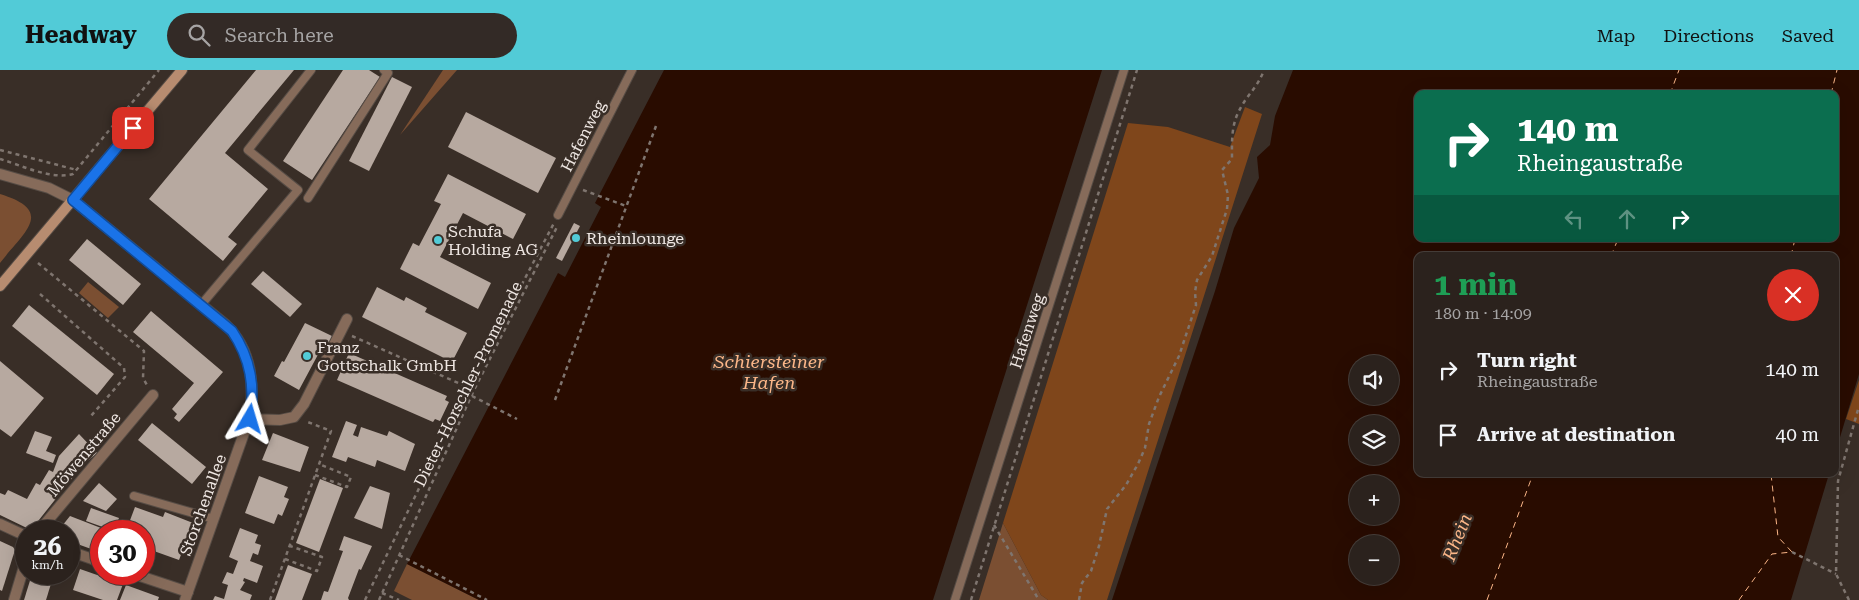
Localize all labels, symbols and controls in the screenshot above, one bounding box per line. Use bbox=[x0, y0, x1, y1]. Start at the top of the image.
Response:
search box bbox=[167, 13, 517, 58]
text: Headway bbox=[25, 21, 137, 49]
icon: search bbox=[185, 21, 213, 49]
text: Search here bbox=[225, 24, 334, 47]
text: Map bbox=[1597, 25, 1635, 46]
text: Directions bbox=[1663, 25, 1754, 46]
text: Saved bbox=[1782, 25, 1834, 46]
street label: Hafenweg bbox=[557, 96, 610, 175]
pin bbox=[112, 107, 154, 149]
text: 140 m bbox=[1517, 109, 1618, 150]
icon: right bbox=[1434, 110, 1499, 175]
icon: arrive bbox=[119, 114, 147, 142]
text: Rheingaustraße bbox=[1517, 151, 1683, 176]
icon: left bbox=[1560, 205, 1588, 233]
icon: ahead bbox=[1613, 205, 1641, 233]
icon: right bbox=[1666, 205, 1694, 233]
place label: Schufa Holding AG bbox=[448, 222, 539, 259]
place label: Rheinlounge bbox=[586, 229, 684, 248]
marker: Rheinlounge bbox=[570, 232, 582, 244]
marker: Schufa Holding AG bbox=[432, 234, 444, 246]
text: 1 min bbox=[1434, 267, 1517, 302]
button: close bbox=[1767, 269, 1819, 321]
street label: Dieter-Horschler-Promenade bbox=[410, 278, 526, 490]
street label: Hafenweg bbox=[1006, 290, 1048, 371]
text: 180 m · 14:09 bbox=[1434, 304, 1532, 323]
place label: Franz Gottschalk GmbH bbox=[317, 338, 457, 375]
text: Turn right bbox=[1477, 349, 1577, 372]
marker: Franz Gottschalk GmbH bbox=[301, 350, 313, 362]
water label: Schiersteiner Hafen bbox=[712, 351, 825, 393]
map controls bbox=[1349, 355, 1399, 585]
button: sound bbox=[1349, 355, 1399, 405]
icon: right bbox=[1434, 356, 1462, 384]
text: 140 m bbox=[1765, 358, 1819, 381]
text: Rheingaustraße bbox=[1477, 372, 1598, 391]
position arrow bbox=[223, 392, 275, 444]
street label: Möwenstraße bbox=[43, 408, 125, 500]
button: layers bbox=[1349, 415, 1399, 465]
icon: arrive bbox=[1434, 421, 1462, 449]
text: Arrive at destination bbox=[1477, 423, 1675, 446]
text: 40 m bbox=[1776, 423, 1819, 446]
street label: Storchenallee bbox=[176, 451, 230, 558]
button: + bbox=[1349, 475, 1399, 525]
water label: Rhein bbox=[1438, 510, 1476, 565]
speed limit sign: 30 bbox=[90, 520, 155, 585]
text: 26 bbox=[33, 532, 62, 561]
button: − bbox=[1349, 535, 1399, 585]
text: km/h bbox=[31, 558, 64, 572]

